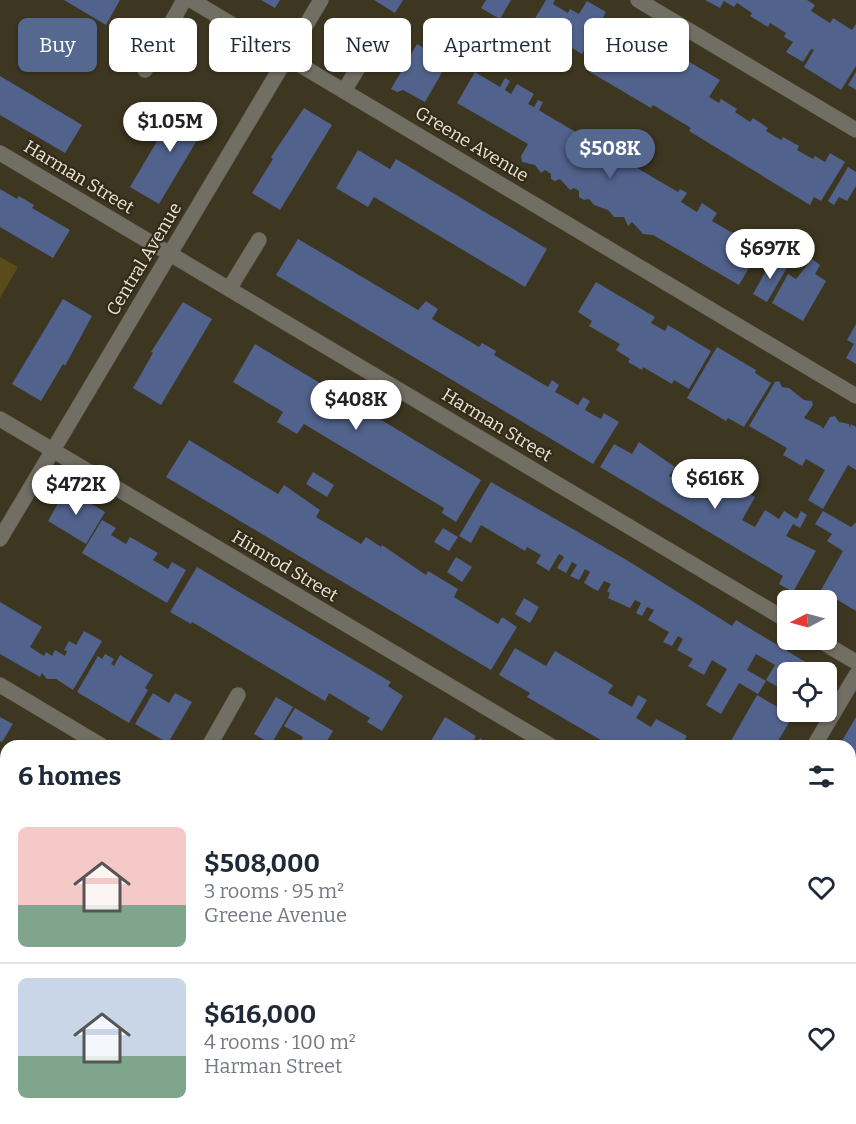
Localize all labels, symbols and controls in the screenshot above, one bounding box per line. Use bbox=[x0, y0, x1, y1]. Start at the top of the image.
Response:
chip: Buy bbox=[18, 18, 97, 72]
chip: Rent bbox=[109, 18, 197, 72]
chip: Filters bbox=[209, 18, 312, 72]
chip: New bbox=[324, 18, 411, 72]
chip: Apartment bbox=[423, 18, 572, 72]
chip: House bbox=[584, 18, 689, 72]
street label: Greene Avenue bbox=[411, 101, 533, 187]
pin: $1.05M bbox=[121, 102, 219, 153]
text: $1.05M bbox=[137, 109, 203, 133]
pin: $508K bbox=[568, 129, 652, 180]
street label: Harman Street bbox=[20, 136, 138, 219]
text: $508K bbox=[579, 136, 641, 160]
street label: Central Avenue bbox=[102, 198, 186, 320]
pin: $697K bbox=[728, 229, 812, 280]
text: $697K bbox=[740, 236, 800, 260]
pin: $408K bbox=[314, 380, 398, 431]
street label: Harman Street bbox=[438, 384, 556, 467]
text: $408K bbox=[325, 387, 388, 411]
pin: $616K bbox=[673, 459, 757, 510]
pin: $472K bbox=[34, 465, 118, 516]
text: $616K bbox=[686, 466, 744, 490]
text: $472K bbox=[46, 472, 106, 496]
street label: Himrod Street bbox=[228, 526, 342, 607]
north arrow bbox=[777, 590, 837, 650]
map controls bbox=[777, 590, 837, 722]
button: locate bbox=[777, 662, 837, 722]
icon: filters bbox=[805, 760, 838, 793]
text: 6 homes bbox=[18, 761, 121, 792]
text: $508,000 bbox=[204, 848, 320, 879]
icon: home bbox=[66, 851, 138, 923]
icon: heart bbox=[805, 871, 838, 904]
text: 3 rooms · 95 m² bbox=[204, 879, 344, 903]
text: Greene Avenue bbox=[204, 903, 347, 927]
text: $616,000 bbox=[204, 999, 316, 1030]
icon: home bbox=[66, 1002, 138, 1074]
icon: heart bbox=[805, 1022, 838, 1055]
text: 4 rooms · 100 m² bbox=[204, 1030, 356, 1054]
text: Harman Street bbox=[204, 1054, 342, 1078]

